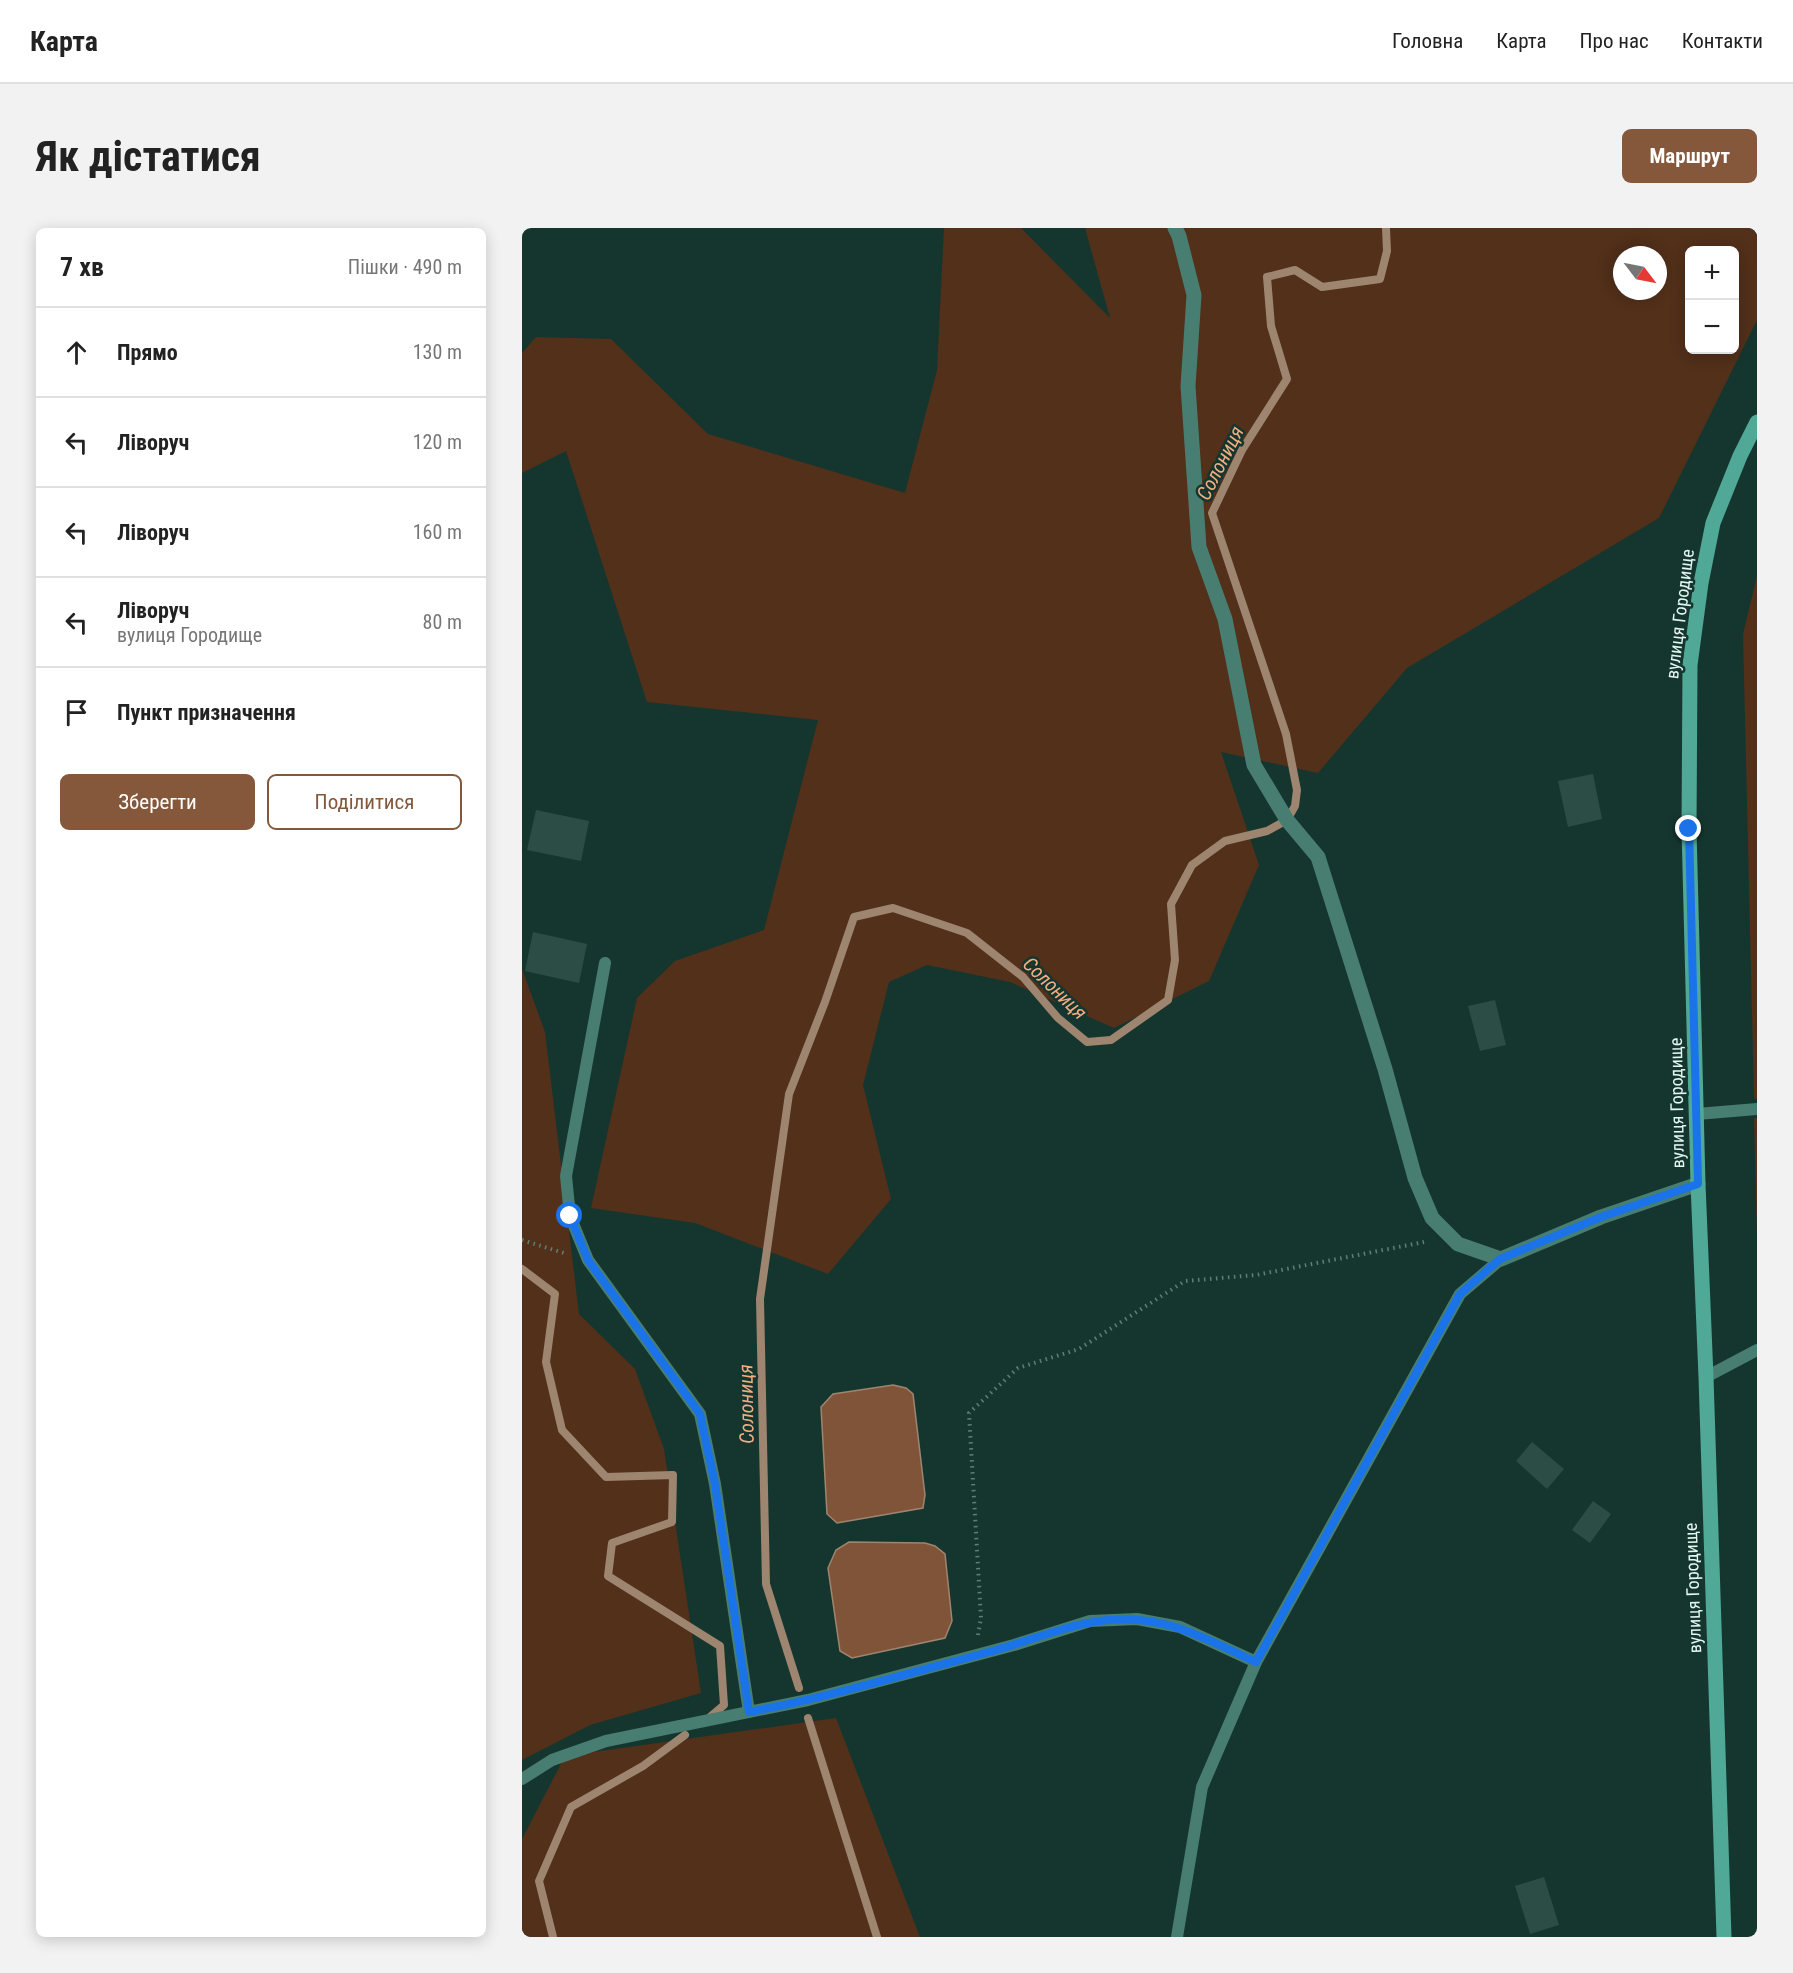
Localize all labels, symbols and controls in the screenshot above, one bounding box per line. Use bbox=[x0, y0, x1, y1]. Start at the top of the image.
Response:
text: Карта bbox=[30, 25, 98, 58]
text: Головна bbox=[1392, 29, 1463, 53]
text: Карта bbox=[1496, 29, 1547, 53]
text: Про нас bbox=[1580, 29, 1649, 53]
text: Контакти bbox=[1682, 29, 1763, 53]
button: Маршрут bbox=[1622, 129, 1757, 183]
text: Як дістатися bbox=[36, 132, 261, 181]
north arrow bbox=[1613, 246, 1667, 300]
map controls bbox=[1685, 246, 1739, 354]
button: + bbox=[1685, 246, 1739, 300]
text: 7 хв bbox=[60, 252, 104, 282]
text: Пішки · 490 m bbox=[348, 255, 462, 279]
button: − bbox=[1685, 300, 1739, 354]
icon: ahead bbox=[60, 336, 93, 369]
text: Прямо bbox=[117, 340, 178, 365]
text: 130 m bbox=[413, 340, 462, 364]
water label: Солониця bbox=[1191, 422, 1249, 504]
icon: left bbox=[60, 426, 93, 459]
text: Ліворуч bbox=[117, 430, 189, 455]
text: 120 m bbox=[413, 430, 462, 454]
icon: left bbox=[60, 516, 93, 549]
text: Ліворуч bbox=[117, 520, 189, 545]
text: 160 m bbox=[413, 520, 462, 544]
street label: вулиця Городище bbox=[1661, 548, 1698, 680]
text: Ліворуч bbox=[117, 598, 189, 623]
icon: left bbox=[60, 606, 93, 639]
text: 80 m bbox=[423, 610, 462, 634]
text: вулиця Городище bbox=[117, 623, 262, 647]
icon: arrive bbox=[60, 696, 93, 729]
text: Пункт призначення bbox=[117, 700, 296, 725]
button: Зберегти bbox=[60, 774, 255, 830]
button: Поділитися bbox=[267, 774, 462, 830]
route end bbox=[1675, 815, 1701, 841]
water label: Солониця bbox=[1018, 952, 1092, 1024]
street label: вулиця Городище bbox=[1665, 1038, 1688, 1169]
route start bbox=[556, 1202, 582, 1228]
water label: Солониця bbox=[733, 1364, 759, 1444]
street label: вулиця Городище bbox=[1680, 1522, 1705, 1654]

